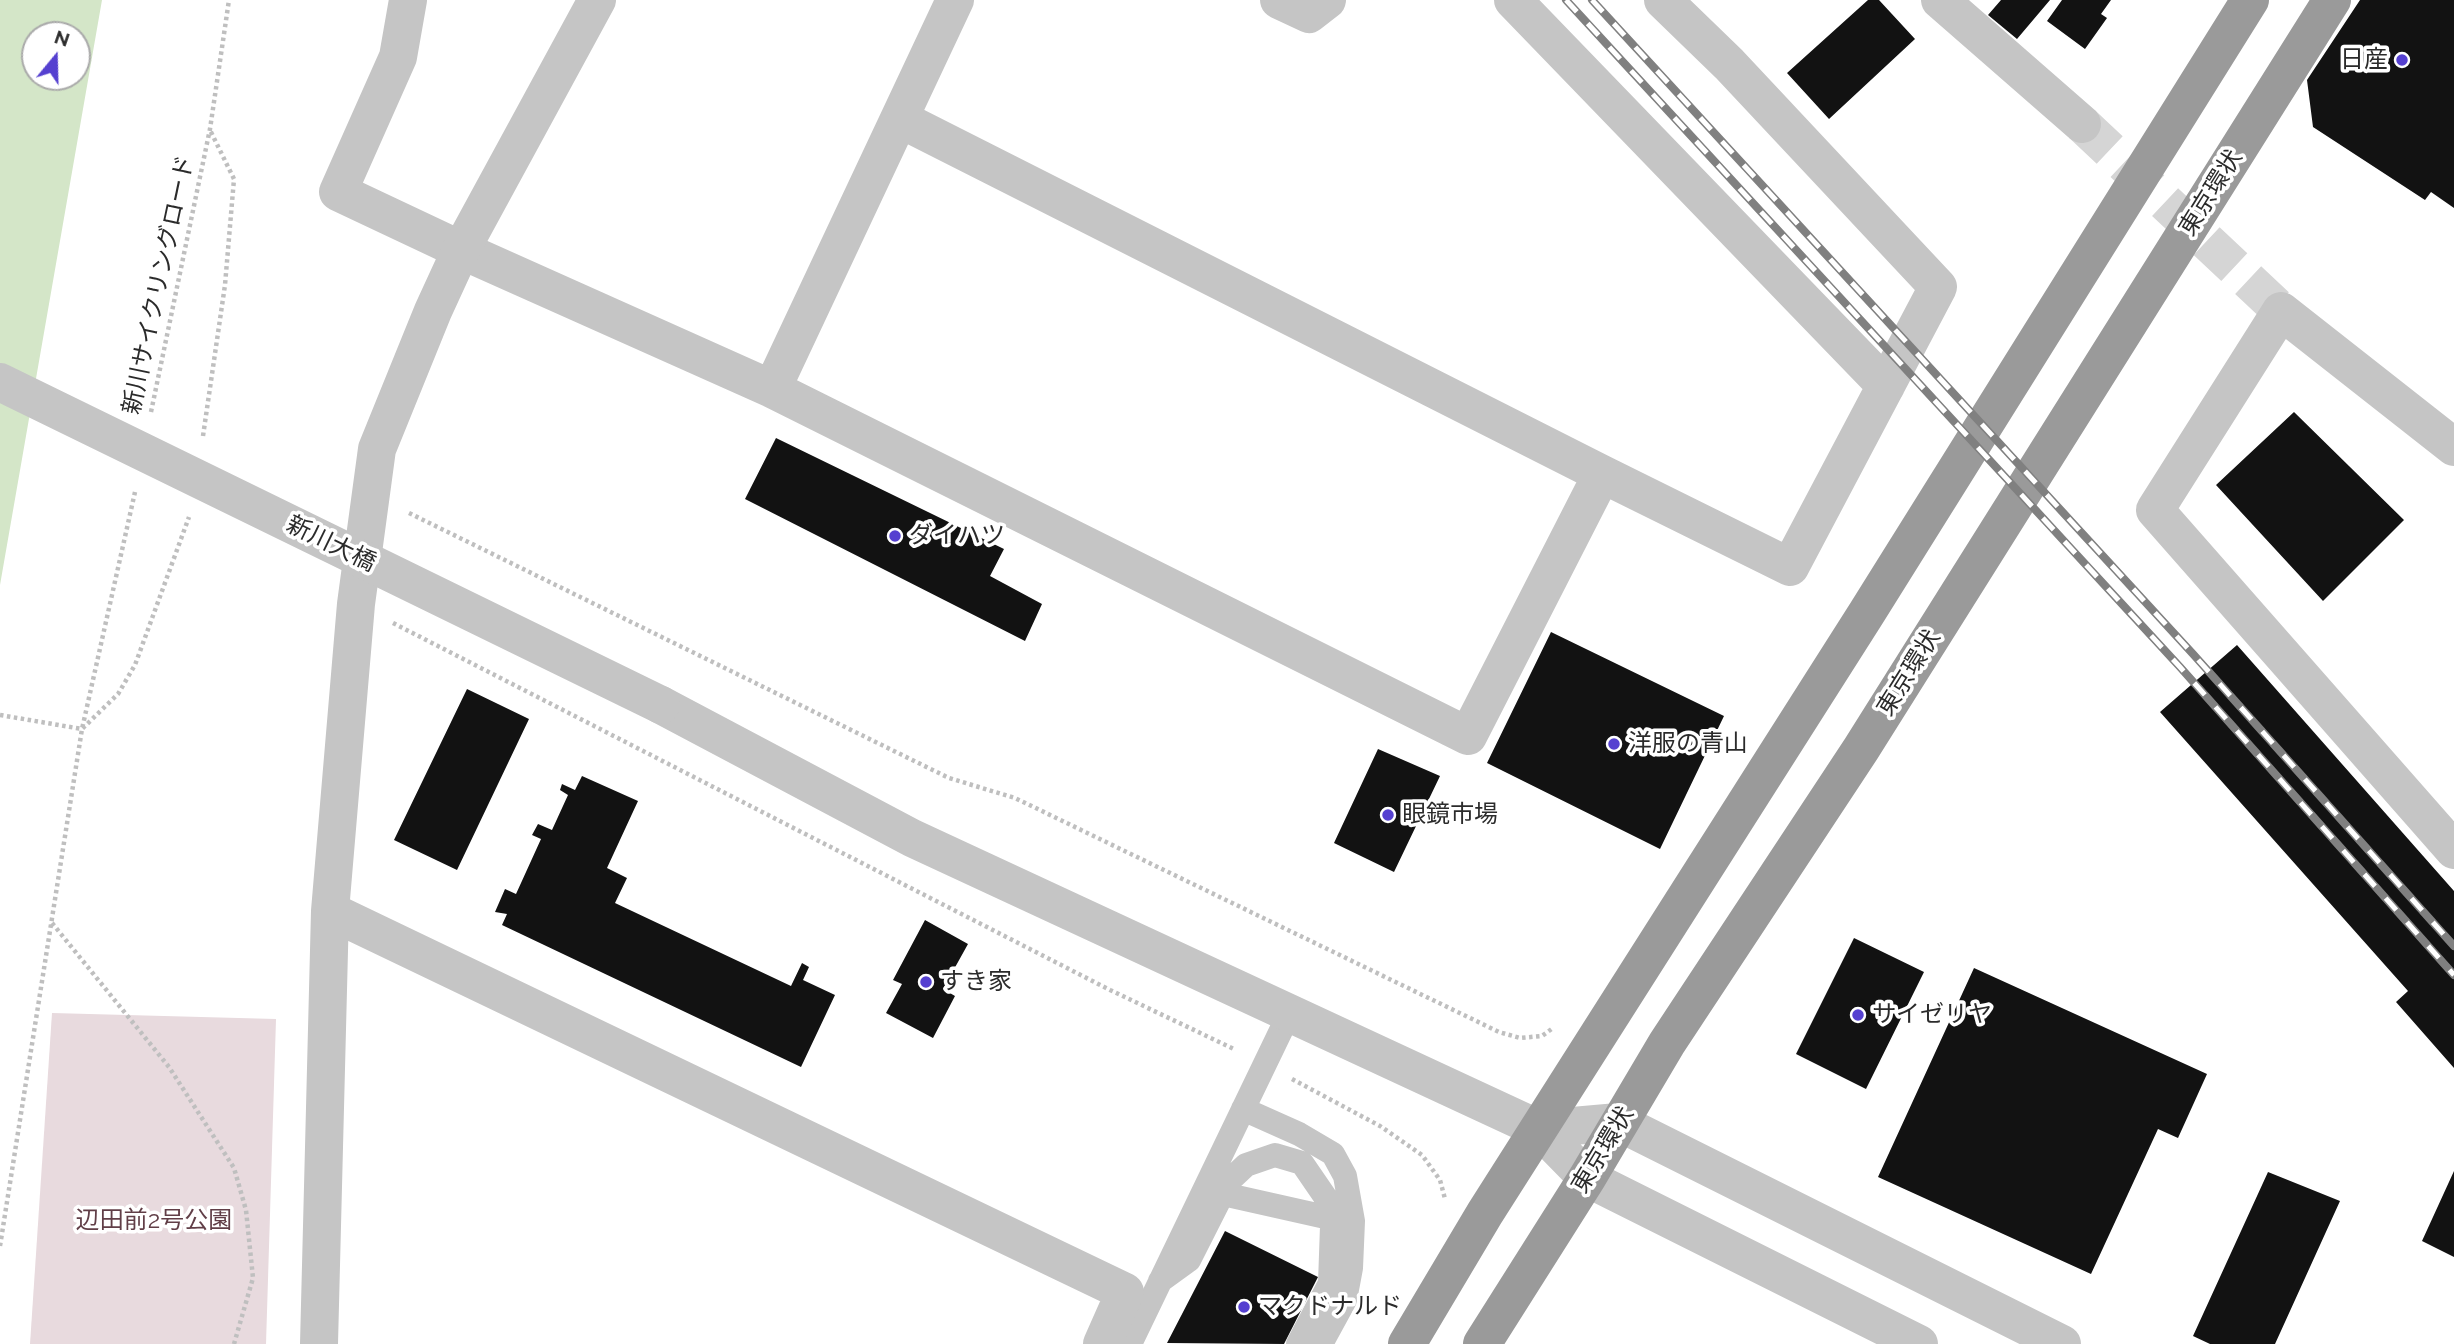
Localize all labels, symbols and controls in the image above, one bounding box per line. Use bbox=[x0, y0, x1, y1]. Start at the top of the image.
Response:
north arrow bbox=[21, 21, 91, 91]
text: N bbox=[52, 25, 73, 51]
place label: 日産 bbox=[2340, 46, 2388, 74]
marker: 日産 bbox=[2394, 52, 2410, 68]
street label: 東京環状 bbox=[2173, 145, 2249, 241]
street label: 新川サイクリングロード bbox=[117, 153, 201, 417]
street label: 新川大橋 bbox=[282, 510, 380, 578]
place label: ダイハツ bbox=[909, 522, 1005, 550]
marker: ダイハツ bbox=[887, 528, 903, 544]
street label: 東京環状 bbox=[1871, 625, 1947, 721]
place label: 洋服の青山 bbox=[1628, 730, 1748, 758]
marker: 洋服の青山 bbox=[1606, 736, 1622, 752]
place label: 眼鏡市場 bbox=[1402, 801, 1498, 829]
marker: 眼鏡市場 bbox=[1380, 807, 1396, 823]
place label: すき家 bbox=[940, 968, 1012, 996]
marker: すき家 bbox=[918, 974, 934, 990]
place label: サイゼリヤ bbox=[1872, 1001, 1992, 1029]
marker: サイゼリヤ bbox=[1850, 1007, 1866, 1023]
street label: 東京環状 bbox=[1566, 1101, 1640, 1199]
park label: 辺田前2号公園 bbox=[76, 1207, 232, 1235]
place label: マクドナルド bbox=[1258, 1293, 1402, 1321]
marker: マクドナルド bbox=[1236, 1299, 1252, 1315]

